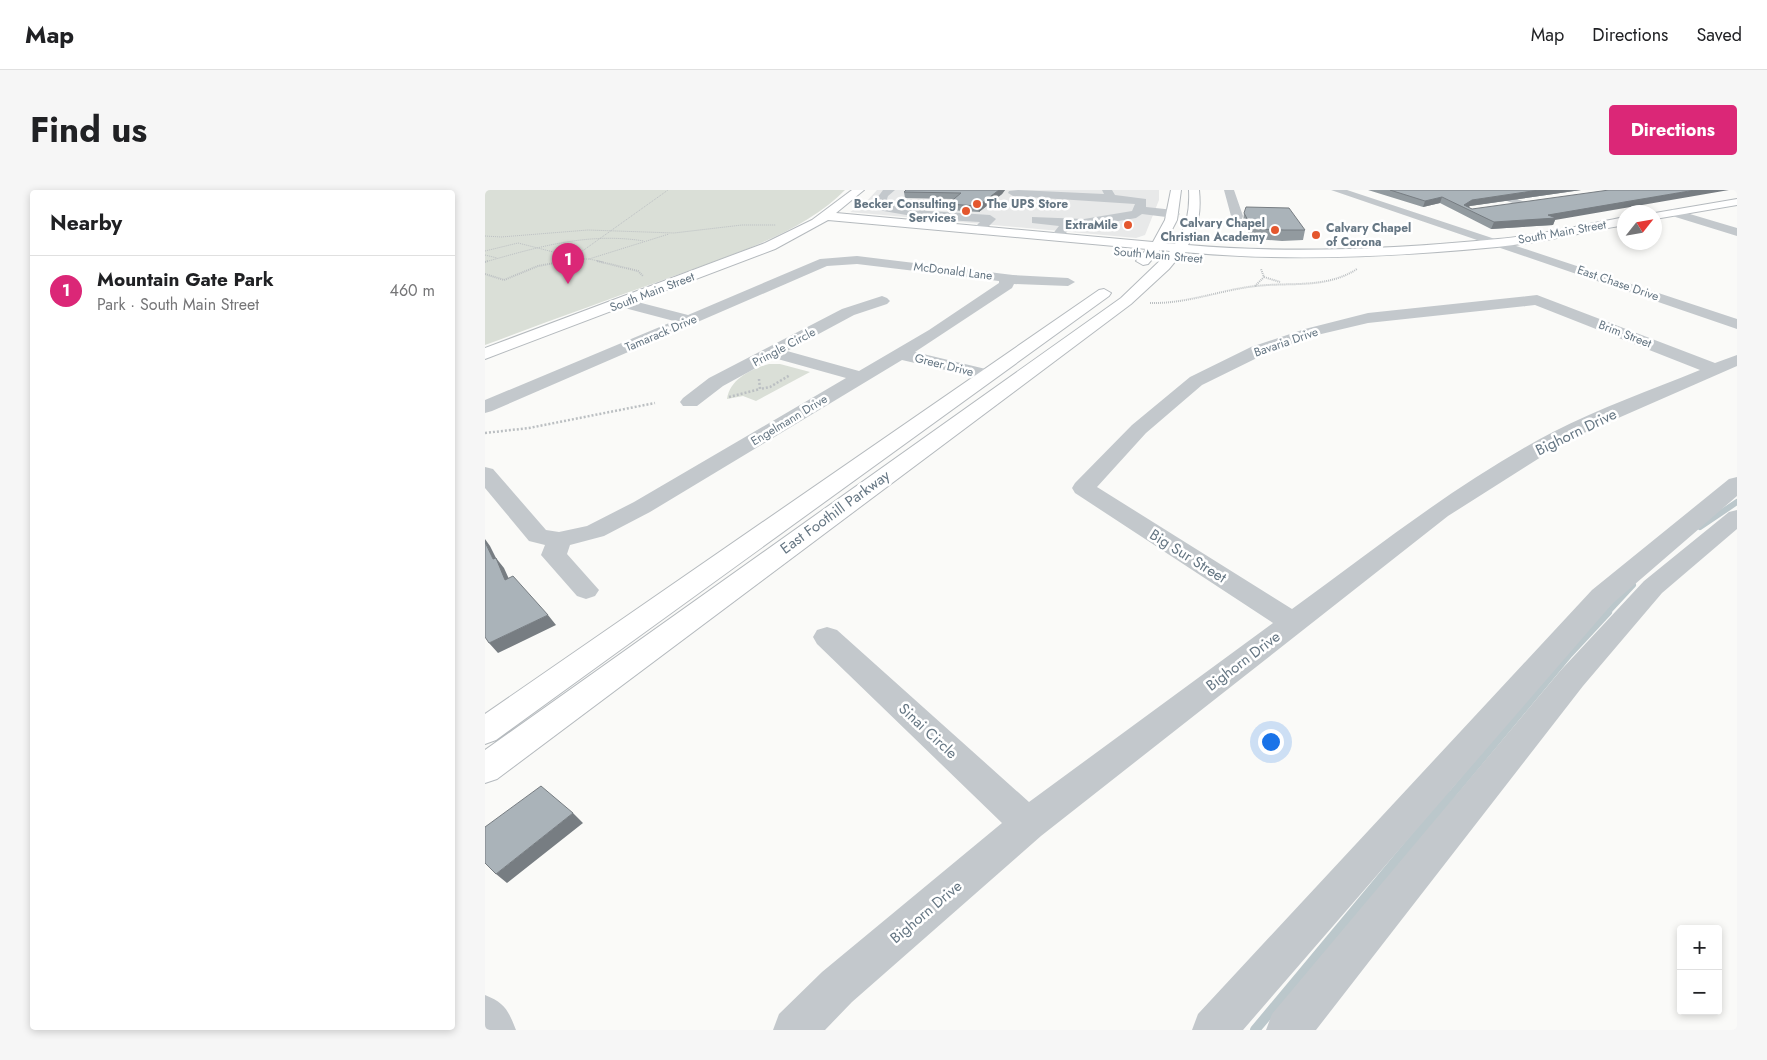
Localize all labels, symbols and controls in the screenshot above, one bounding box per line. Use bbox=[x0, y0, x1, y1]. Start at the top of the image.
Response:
text: Map bbox=[25, 17, 74, 52]
text: Map bbox=[1531, 22, 1564, 48]
text: Directions bbox=[1592, 22, 1668, 48]
text: Saved bbox=[1696, 22, 1742, 48]
text: Find us bbox=[30, 105, 147, 155]
button: Directions bbox=[1609, 105, 1737, 155]
place label: Becker Consulting Services bbox=[854, 195, 957, 227]
place label: The UPS Store bbox=[987, 195, 1068, 213]
marker: The UPS Store bbox=[971, 198, 983, 210]
marker: Becker Consulting Services bbox=[960, 205, 972, 217]
north arrow bbox=[1617, 205, 1662, 250]
text: Nearby bbox=[50, 208, 122, 238]
place label: Calvary Chapel Christian Academy bbox=[1160, 214, 1266, 246]
street label: South Main Street bbox=[1516, 215, 1608, 249]
place label: ExtraMile bbox=[1065, 216, 1118, 234]
marker: ExtraMile bbox=[1122, 219, 1134, 231]
place label: Calvary Chapel of Corona bbox=[1326, 219, 1411, 251]
marker: Calvary Chapel Christian Academy bbox=[1269, 224, 1281, 236]
marker: Calvary Chapel of Corona bbox=[1310, 229, 1322, 241]
street label: South Main Street bbox=[1113, 242, 1203, 268]
pin: 1 bbox=[552, 243, 584, 284]
street label: McDonald Lane bbox=[913, 257, 993, 285]
street label: East Chase Drive bbox=[1575, 261, 1661, 305]
text: Mountain Gate Park bbox=[97, 266, 274, 293]
street label: South Main Street bbox=[607, 268, 697, 316]
text: 1 bbox=[62, 279, 70, 302]
text: 460 m bbox=[390, 279, 435, 302]
text: Park · South Main Street bbox=[97, 293, 259, 316]
street label: Tamarack Drive bbox=[622, 310, 700, 356]
street label: Brim Street bbox=[1596, 316, 1654, 352]
street label: Pringle Circle bbox=[749, 323, 819, 371]
street label: Bavaria Drive bbox=[1252, 323, 1320, 361]
street label: Greer Drive bbox=[913, 349, 975, 381]
street label: Engelmann Drive bbox=[747, 390, 831, 450]
street label: Bighorn Drive bbox=[1532, 403, 1620, 461]
street label: East Foothill Parkway bbox=[776, 464, 895, 559]
street label: Big Sur Street bbox=[1145, 524, 1231, 589]
street label: Bighorn Drive bbox=[1201, 626, 1285, 696]
street label: Sinai Circle bbox=[894, 698, 962, 764]
your location bbox=[1258, 729, 1284, 755]
street label: Bighorn Drive bbox=[885, 875, 967, 949]
map controls bbox=[1677, 925, 1722, 1015]
button: + bbox=[1677, 925, 1722, 970]
button: − bbox=[1677, 970, 1722, 1015]

